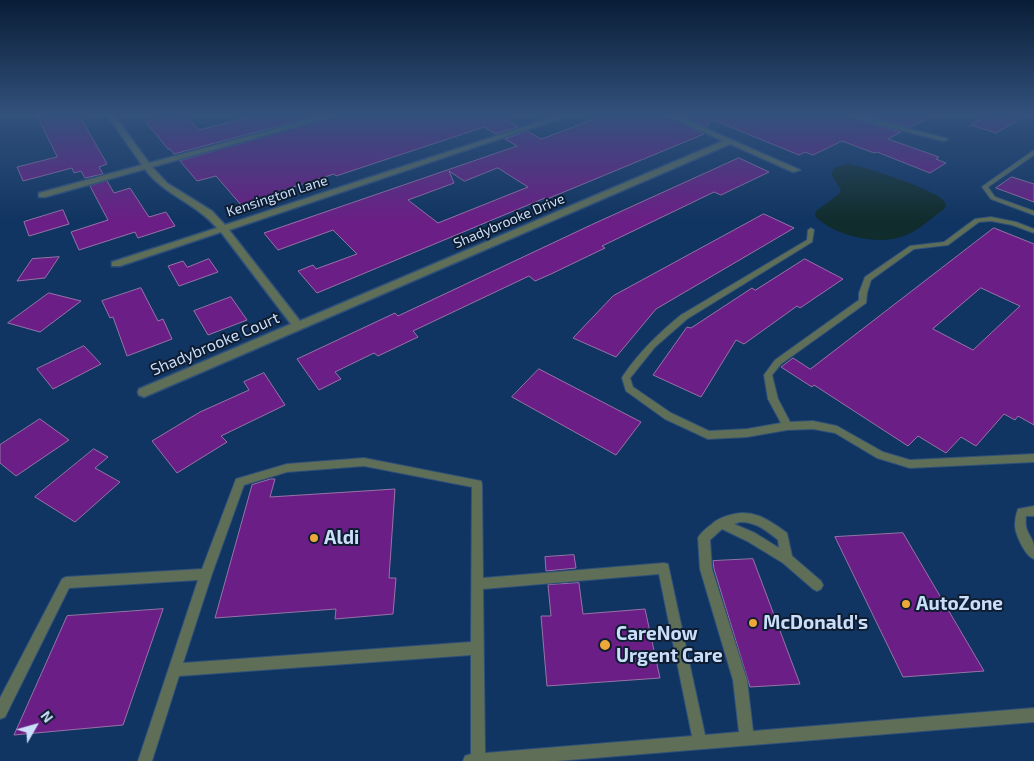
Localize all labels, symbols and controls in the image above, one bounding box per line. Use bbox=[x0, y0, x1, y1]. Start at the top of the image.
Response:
street label: Kensington Lane bbox=[224, 172, 330, 220]
street label: Shadybrooke Drive bbox=[451, 190, 567, 252]
street label: Shadybrooke Court bbox=[148, 308, 282, 380]
place label: Aldi bbox=[324, 527, 359, 549]
marker: Aldi bbox=[308, 532, 320, 544]
place label: AutoZone bbox=[916, 593, 1003, 615]
marker: AutoZone bbox=[900, 598, 912, 610]
place label: McDonald's bbox=[763, 612, 868, 634]
marker: McDonald's bbox=[747, 617, 759, 629]
place label: CareNow Urgent Care bbox=[616, 623, 723, 667]
marker: CareNow Urgent Care bbox=[598, 638, 612, 652]
north arrow bbox=[10, 701, 60, 751]
text: N bbox=[37, 707, 57, 726]

